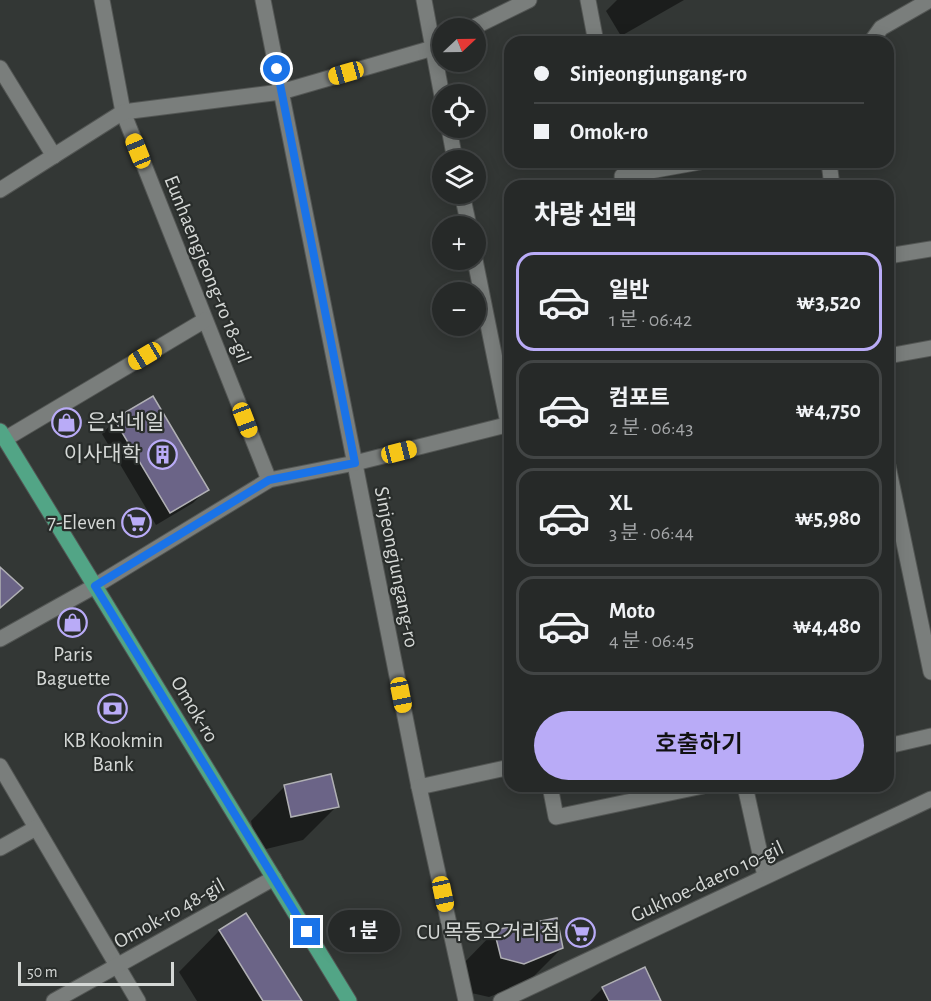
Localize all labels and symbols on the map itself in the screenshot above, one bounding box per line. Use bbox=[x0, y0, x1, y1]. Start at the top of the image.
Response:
north arrow bbox=[432, 18, 486, 72]
route start bbox=[263, 55, 290, 82]
car bbox=[326, 59, 366, 87]
car bbox=[123, 131, 153, 171]
street label: Eunhaengjeong-ro 18-gil bbox=[160, 172, 255, 366]
car bbox=[125, 339, 165, 373]
car bbox=[230, 400, 260, 440]
shop icon: 은선네일 bbox=[50, 406, 82, 438]
place label: 은선네일 bbox=[87, 411, 164, 433]
building icon: 이사대학 bbox=[146, 438, 178, 470]
car bbox=[379, 439, 419, 465]
place label: 이사대학 bbox=[64, 443, 141, 465]
street label: Sinjeongjungang-ro bbox=[371, 485, 422, 649]
supermarket icon: 7-Eleven bbox=[121, 506, 153, 538]
place label: 7-Eleven bbox=[47, 512, 116, 533]
shop icon: Paris Baguette bbox=[57, 607, 89, 639]
place label: Paris Baguette bbox=[36, 644, 110, 689]
street label: Omok-ro bbox=[167, 673, 222, 746]
car bbox=[389, 676, 413, 714]
bank icon: KB Kookmin Bank bbox=[97, 693, 129, 725]
place label: KB Kookmin Bank bbox=[63, 730, 163, 775]
street label: Gukhoe-daero 10-gil bbox=[628, 837, 787, 926]
street label: Omok-ro 48-gil bbox=[110, 874, 228, 953]
car bbox=[430, 875, 456, 913]
callout: 1 분 bbox=[328, 911, 400, 953]
supermarket icon: CU 목동오거리점 bbox=[565, 916, 597, 948]
route end bbox=[293, 918, 320, 945]
place label: CU 목동오거리점 bbox=[417, 921, 560, 943]
scale bar bbox=[18, 959, 174, 986]

